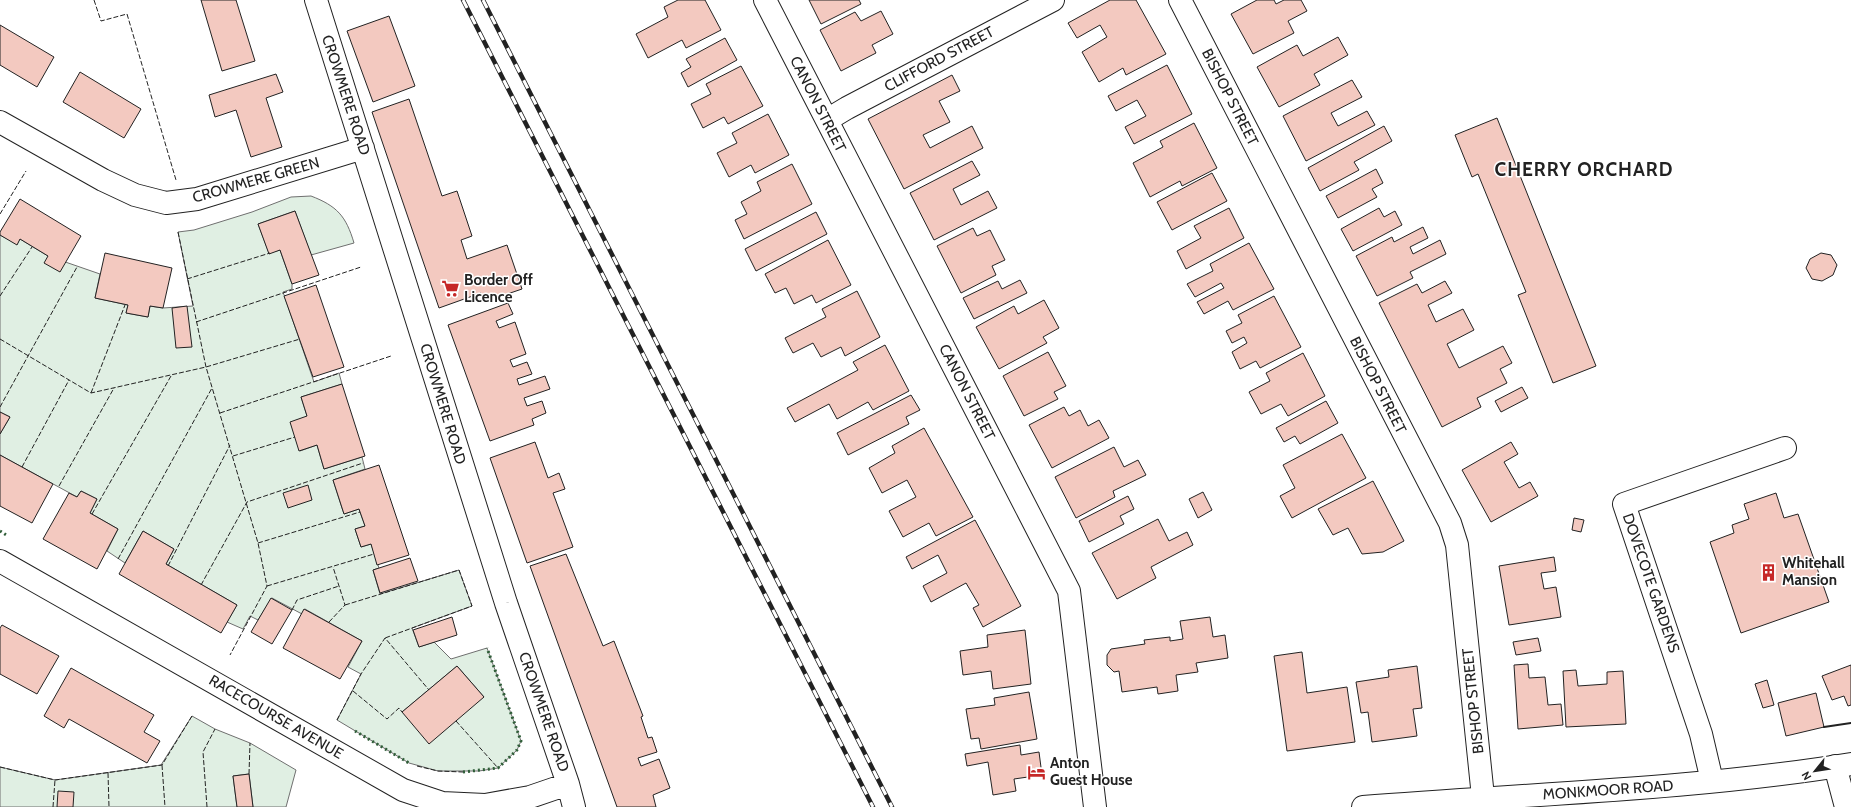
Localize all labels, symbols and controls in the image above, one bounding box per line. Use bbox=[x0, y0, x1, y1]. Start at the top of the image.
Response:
street label: CLIFFORD STREET bbox=[881, 23, 997, 95]
street label: CROWMERE ROAD bbox=[318, 33, 374, 157]
street label: BISHOP STREET bbox=[1198, 46, 1262, 148]
street label: CANON STREET bbox=[786, 53, 850, 155]
street label: CROWMERE GREEN bbox=[191, 153, 321, 207]
district label: CHERRY ORCHARD bbox=[1495, 158, 1673, 181]
place label: Border Off Licence bbox=[464, 271, 533, 306]
supermarket icon: Border Off Licence bbox=[441, 279, 461, 299]
street label: BISHOP STREET bbox=[1346, 334, 1410, 436]
street label: CROWMERE ROAD bbox=[416, 341, 470, 467]
street label: CANON STREET bbox=[935, 341, 999, 443]
street label: DOVECOTE GARDENS bbox=[1619, 511, 1683, 655]
place label: Whitehall Mansion bbox=[1782, 554, 1845, 589]
building icon: Whitehall Mansion bbox=[1759, 562, 1779, 582]
street label: BISHOP STREET bbox=[1459, 647, 1487, 755]
street label: CROWMERE ROAD bbox=[515, 650, 573, 774]
street label: RACECOURSE AVENUE bbox=[206, 671, 346, 763]
north arrow bbox=[1795, 751, 1835, 791]
place label: Anton Guest House bbox=[1050, 754, 1133, 789]
hotel icon: Anton Guest House bbox=[1027, 762, 1047, 782]
text: N bbox=[1798, 769, 1814, 783]
street label: MONKMOOR ROAD bbox=[1542, 776, 1674, 804]

